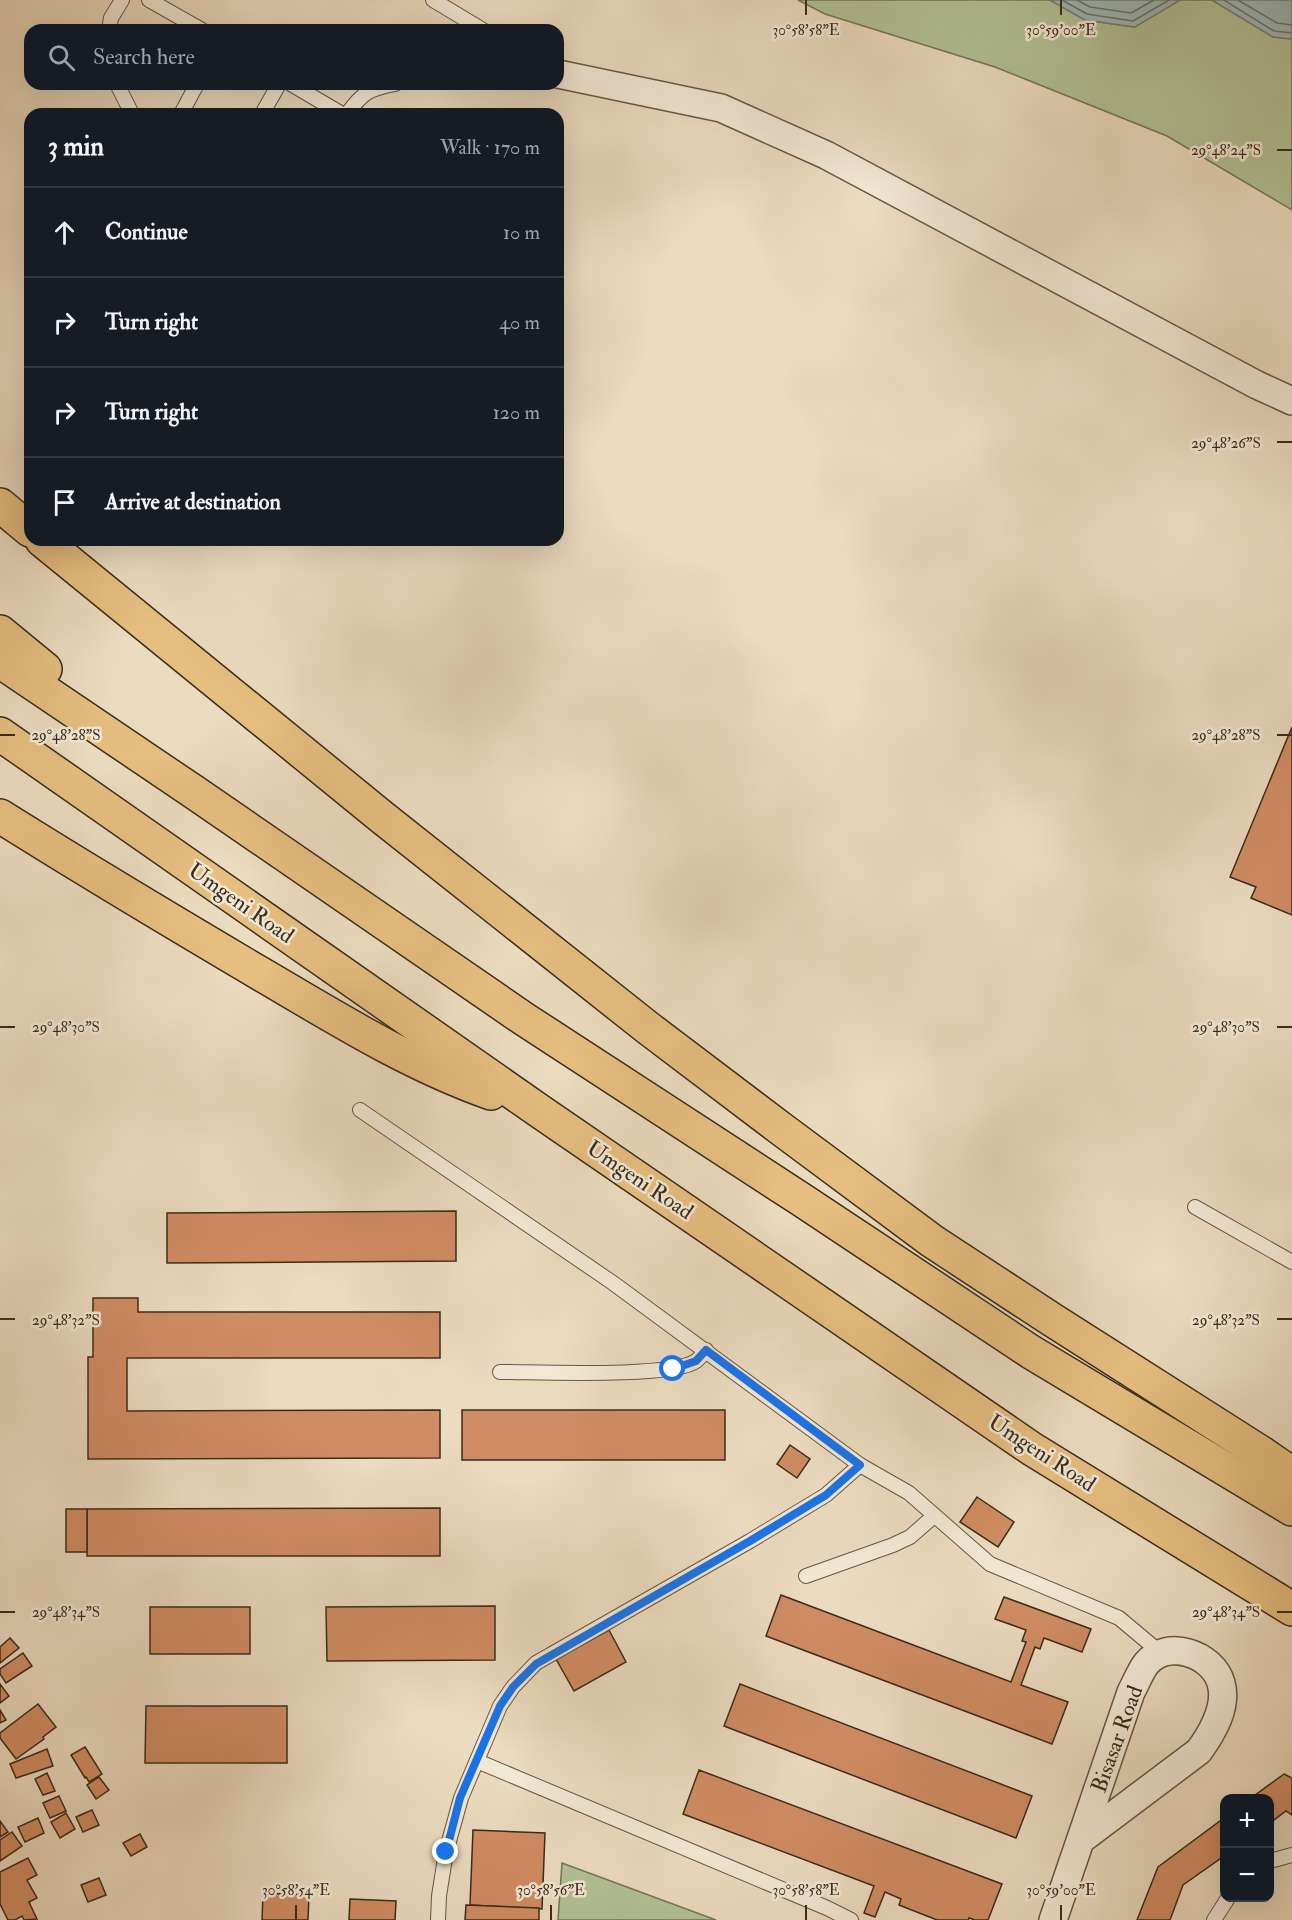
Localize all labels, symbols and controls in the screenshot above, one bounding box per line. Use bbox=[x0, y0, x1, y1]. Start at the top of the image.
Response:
text: 30°58'58"E bbox=[772, 21, 840, 40]
text: 30°59'00"E bbox=[1026, 21, 1096, 40]
search box bbox=[24, 24, 564, 90]
icon: search bbox=[45, 41, 78, 74]
text: Search here bbox=[93, 43, 195, 71]
text: 3 min bbox=[48, 131, 104, 163]
text: Walk · 170 m bbox=[440, 135, 540, 160]
text: 29°48'24"S bbox=[1191, 141, 1261, 160]
icon: ahead bbox=[48, 216, 81, 249]
text: Continue bbox=[105, 218, 188, 246]
text: 10 m bbox=[503, 220, 540, 245]
icon: right bbox=[48, 306, 81, 339]
text: Turn right bbox=[105, 308, 198, 336]
text: 40 m bbox=[499, 310, 540, 335]
icon: right bbox=[48, 396, 81, 429]
text: Turn right bbox=[105, 398, 198, 426]
text: 120 m bbox=[493, 400, 540, 425]
text: 29°48'26"S bbox=[1191, 434, 1261, 453]
icon: arrive bbox=[48, 486, 81, 519]
text: Arrive at destination bbox=[105, 488, 281, 516]
text: 29°48'28"S bbox=[31, 726, 101, 745]
text: 29°48'28"S bbox=[1191, 726, 1261, 745]
street label: Umgeni Road bbox=[183, 856, 299, 950]
text: 29°48'30"S bbox=[32, 1018, 100, 1037]
text: 29°48'30"S bbox=[1192, 1018, 1260, 1037]
street label: Umgeni Road bbox=[581, 1134, 699, 1226]
text: 29°48'32"S bbox=[32, 1311, 100, 1330]
text: 29°48'32"S bbox=[1192, 1311, 1260, 1330]
route start bbox=[659, 1355, 685, 1381]
street label: Umgeni Road bbox=[983, 1408, 1101, 1498]
text: 29°48'34"S bbox=[32, 1603, 100, 1622]
text: 29°48'34"S bbox=[1192, 1603, 1260, 1622]
street label: Bisasar Road bbox=[1085, 1681, 1149, 1796]
map controls bbox=[1220, 1794, 1274, 1902]
button: + bbox=[1220, 1794, 1274, 1848]
route end bbox=[432, 1838, 458, 1864]
button: − bbox=[1220, 1848, 1274, 1902]
text: 30°58'54"E bbox=[262, 1881, 330, 1900]
text: 30°58'56"E bbox=[517, 1881, 585, 1900]
text: 30°58'58"E bbox=[772, 1881, 840, 1900]
text: 30°59'00"E bbox=[1026, 1881, 1096, 1900]

